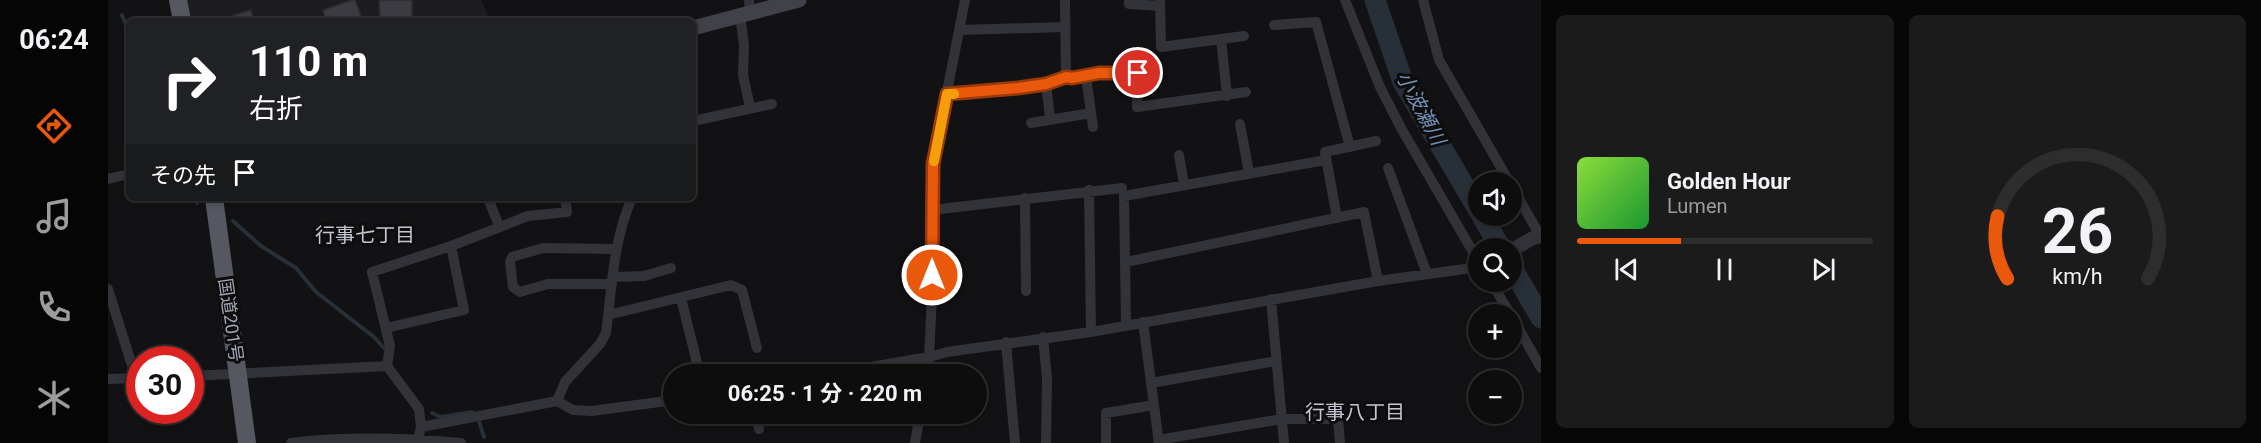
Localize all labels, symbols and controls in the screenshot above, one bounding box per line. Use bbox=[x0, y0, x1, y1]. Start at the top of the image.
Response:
text: 06:24 bbox=[19, 24, 89, 56]
text: 110 m bbox=[249, 37, 368, 86]
icon: right bbox=[150, 42, 228, 120]
pin bbox=[1112, 47, 1163, 98]
icon: arrive bbox=[1121, 56, 1154, 89]
water label: 小波瀬川 bbox=[1392, 67, 1451, 151]
text: 右折 bbox=[249, 93, 303, 125]
icon: directions bbox=[33, 105, 75, 147]
icon: arrive bbox=[228, 156, 261, 189]
text: その先 bbox=[150, 163, 216, 188]
text: Golden Hour bbox=[1667, 169, 1791, 194]
map controls bbox=[1468, 172, 1522, 424]
button: sound bbox=[1468, 172, 1522, 226]
text: Lumen bbox=[1667, 194, 1728, 218]
icon: music bbox=[33, 195, 75, 237]
text: 26 bbox=[2041, 195, 2113, 268]
district label: 行事七丁目 bbox=[315, 223, 415, 247]
button: search bbox=[1468, 238, 1522, 292]
position arrow bbox=[900, 243, 964, 307]
icon: previous bbox=[1610, 253, 1643, 286]
icon: pause bbox=[1708, 253, 1741, 286]
icon: next bbox=[1807, 253, 1840, 286]
text: km/h bbox=[2052, 264, 2102, 289]
street label: 国道201号 bbox=[215, 277, 247, 363]
icon: phone bbox=[33, 286, 75, 328]
button: + bbox=[1468, 304, 1522, 358]
speed limit sign: 30 bbox=[126, 346, 204, 424]
button: − bbox=[1468, 370, 1522, 424]
icon: climate bbox=[33, 377, 75, 419]
text: 06:25 · 1 分 · 220 m bbox=[728, 381, 922, 406]
district label: 行事八丁目 bbox=[1305, 400, 1405, 424]

